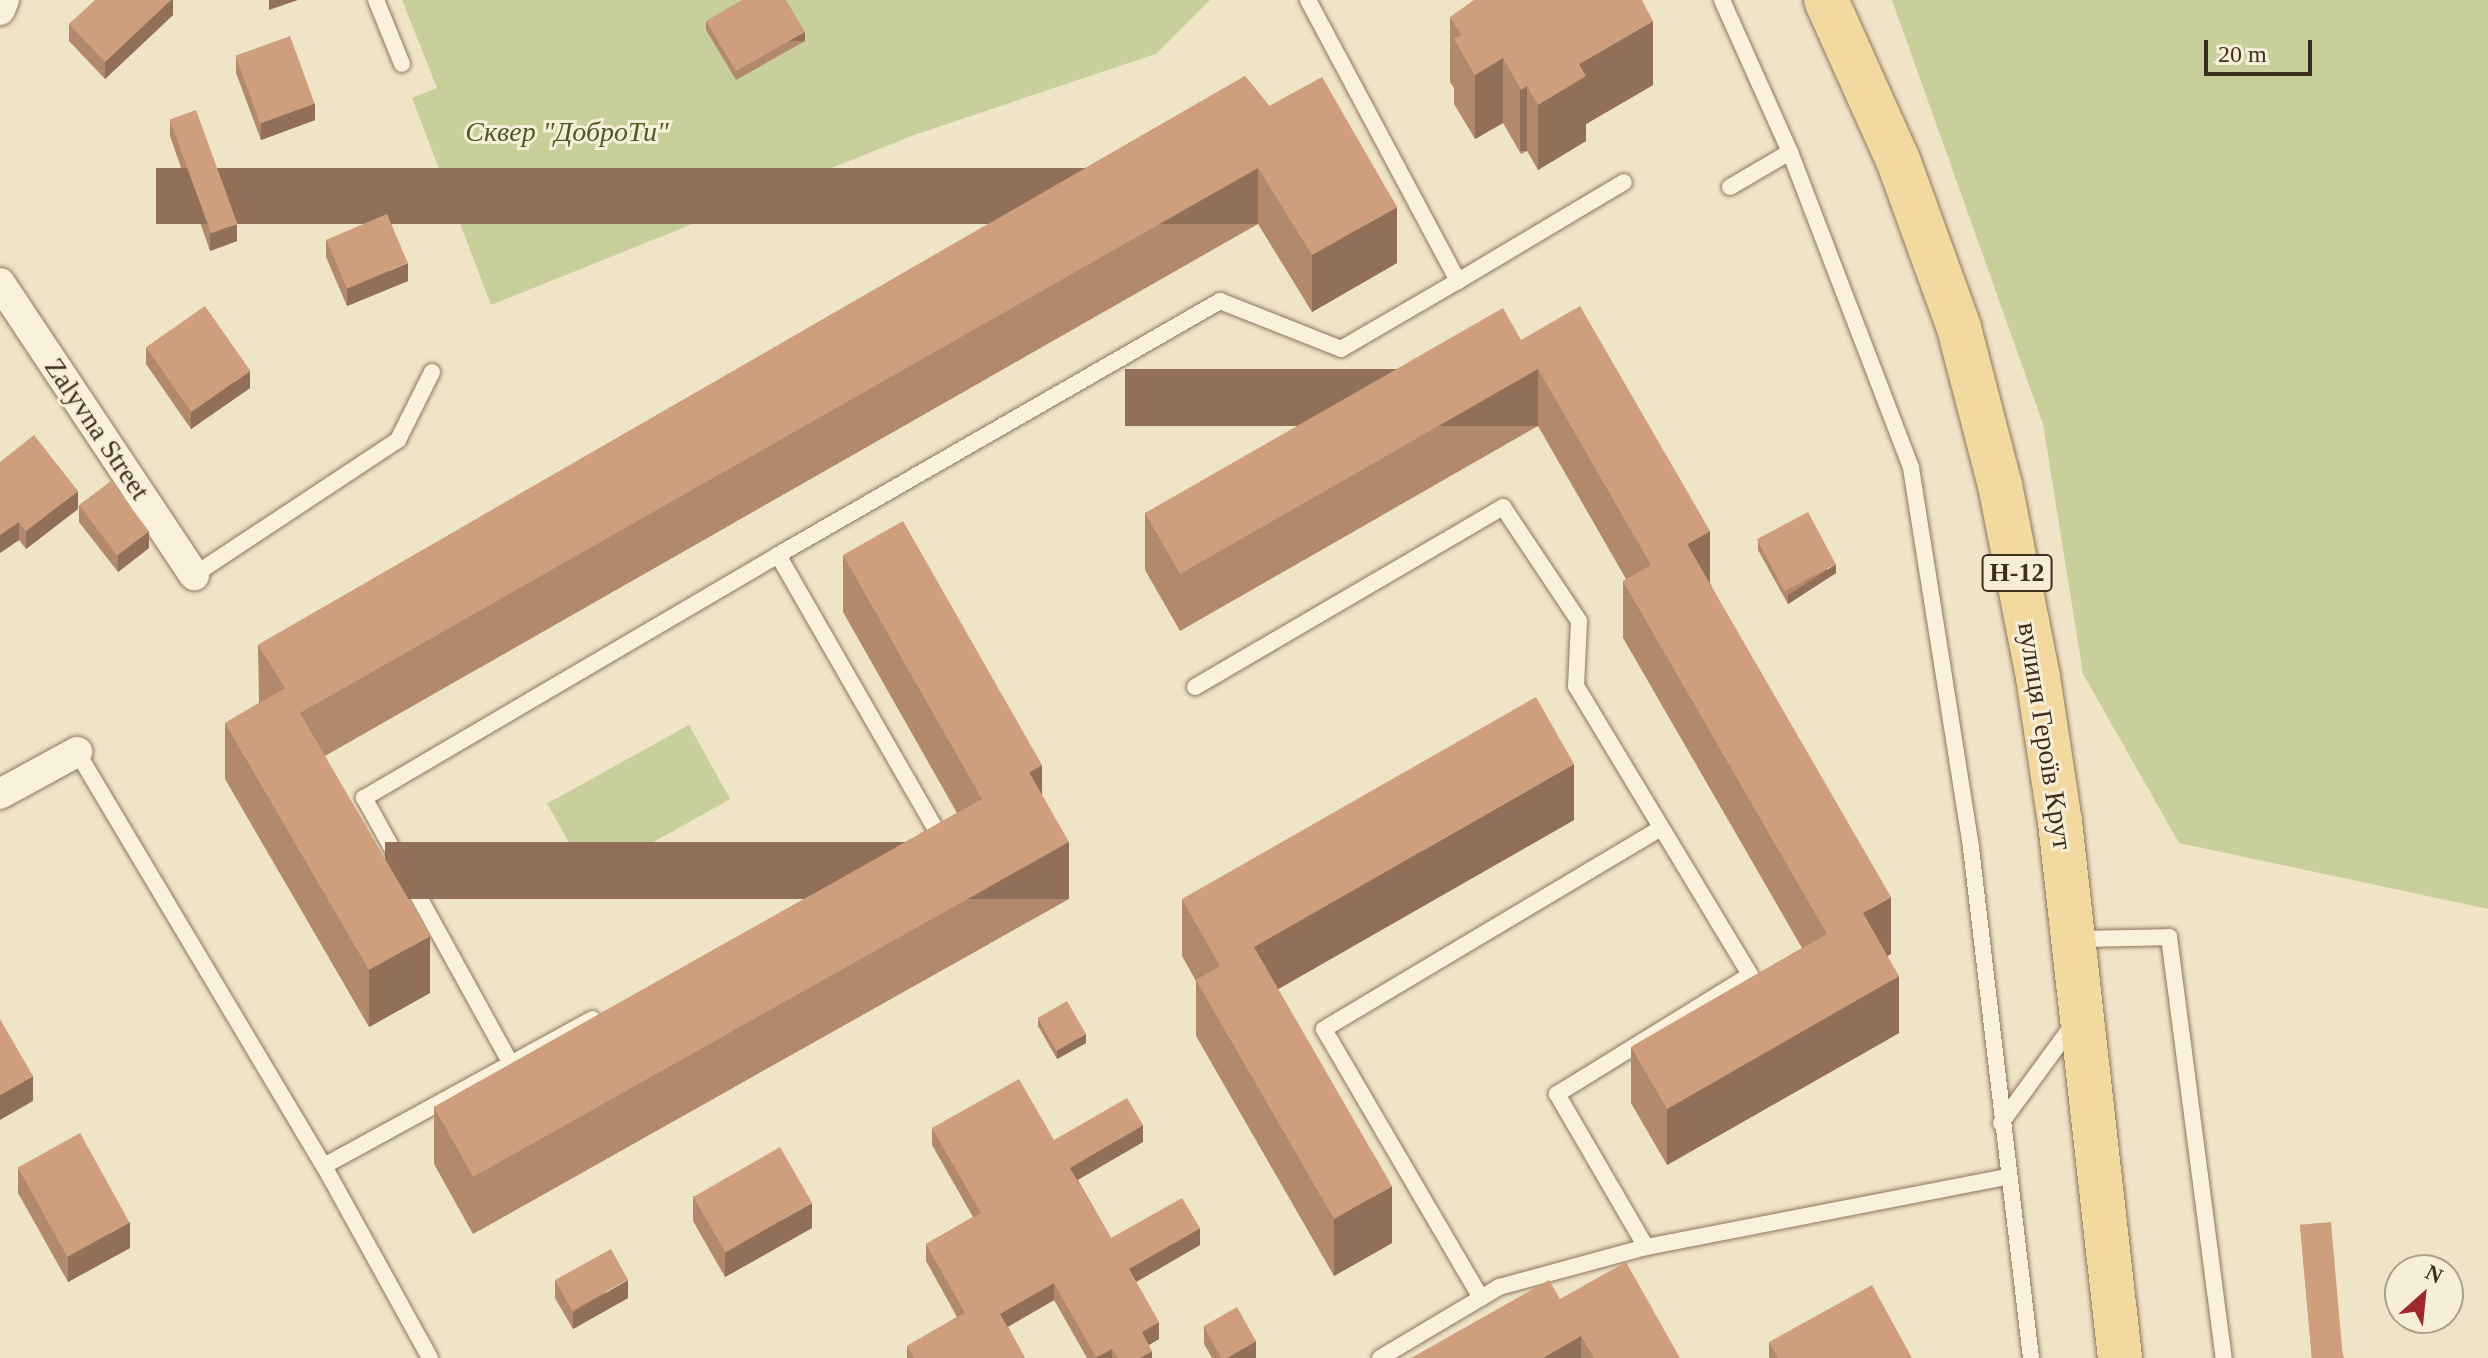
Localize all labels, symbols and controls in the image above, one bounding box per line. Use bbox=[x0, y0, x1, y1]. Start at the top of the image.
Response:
scale bar bbox=[2208, 24, 2316, 74]
text: 20 m bbox=[2218, 41, 2267, 67]
park label: Сквер "ДоброТи" bbox=[465, 115, 669, 149]
street label: Zalyvna Street bbox=[37, 352, 157, 506]
road number: Н-12 bbox=[1981, 551, 2053, 595]
street label: вулиця Героїв Крут bbox=[2010, 620, 2080, 852]
north arrow bbox=[2384, 1254, 2464, 1334]
text: N bbox=[2421, 1259, 2447, 1289]

